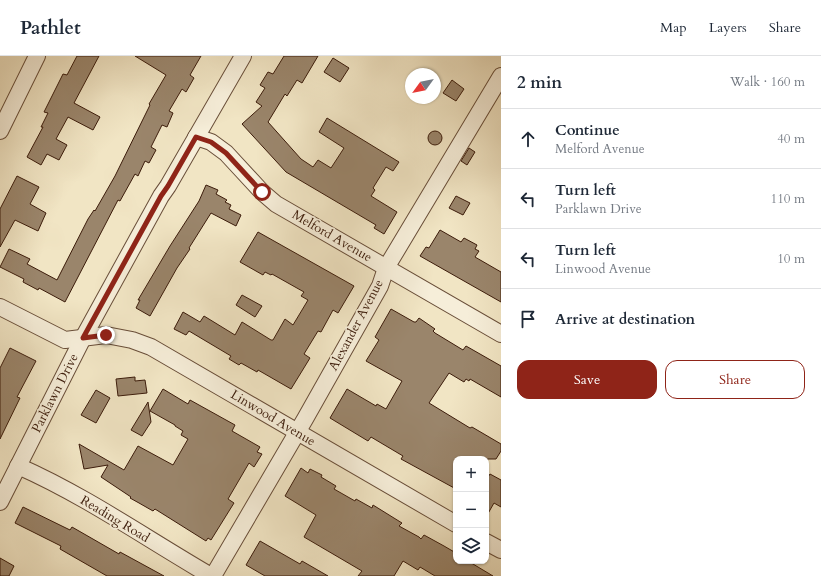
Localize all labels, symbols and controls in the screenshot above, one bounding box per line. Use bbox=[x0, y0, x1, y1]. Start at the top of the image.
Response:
text: Pathlet bbox=[20, 15, 81, 41]
text: Map bbox=[660, 18, 687, 37]
text: Layers bbox=[709, 18, 747, 37]
text: Share bbox=[769, 18, 801, 37]
north arrow bbox=[405, 68, 441, 104]
text: 2 min bbox=[517, 71, 562, 94]
text: Walk · 160 m bbox=[730, 73, 805, 91]
text: Continue bbox=[555, 120, 620, 140]
icon: ahead bbox=[517, 128, 539, 150]
text: 40 m bbox=[777, 130, 805, 148]
text: Melford Avenue bbox=[555, 140, 645, 158]
text: Turn left bbox=[555, 180, 616, 200]
route start bbox=[253, 183, 271, 201]
icon: left bbox=[517, 188, 539, 210]
text: 110 m bbox=[771, 190, 805, 208]
text: Parklawn Drive bbox=[555, 200, 642, 218]
street label: Melford Avenue bbox=[289, 206, 375, 266]
text: Turn left bbox=[555, 240, 616, 260]
icon: left bbox=[517, 248, 539, 270]
text: 10 m bbox=[777, 250, 805, 268]
text: Linwood Avenue bbox=[555, 260, 651, 278]
street label: Alexander Avenue bbox=[324, 276, 388, 374]
icon: arrive bbox=[517, 308, 539, 330]
text: Arrive at destination bbox=[555, 309, 695, 329]
route end bbox=[97, 326, 115, 344]
street label: Parklawn Drive bbox=[27, 350, 83, 436]
button: Save bbox=[517, 360, 657, 399]
button: Share bbox=[665, 360, 805, 399]
street label: Linwood Avenue bbox=[227, 386, 319, 450]
map controls bbox=[453, 456, 489, 564]
button: + bbox=[453, 456, 489, 492]
street label: Reading Road bbox=[77, 491, 153, 547]
button: − bbox=[453, 492, 489, 528]
button: layers bbox=[453, 528, 489, 564]

